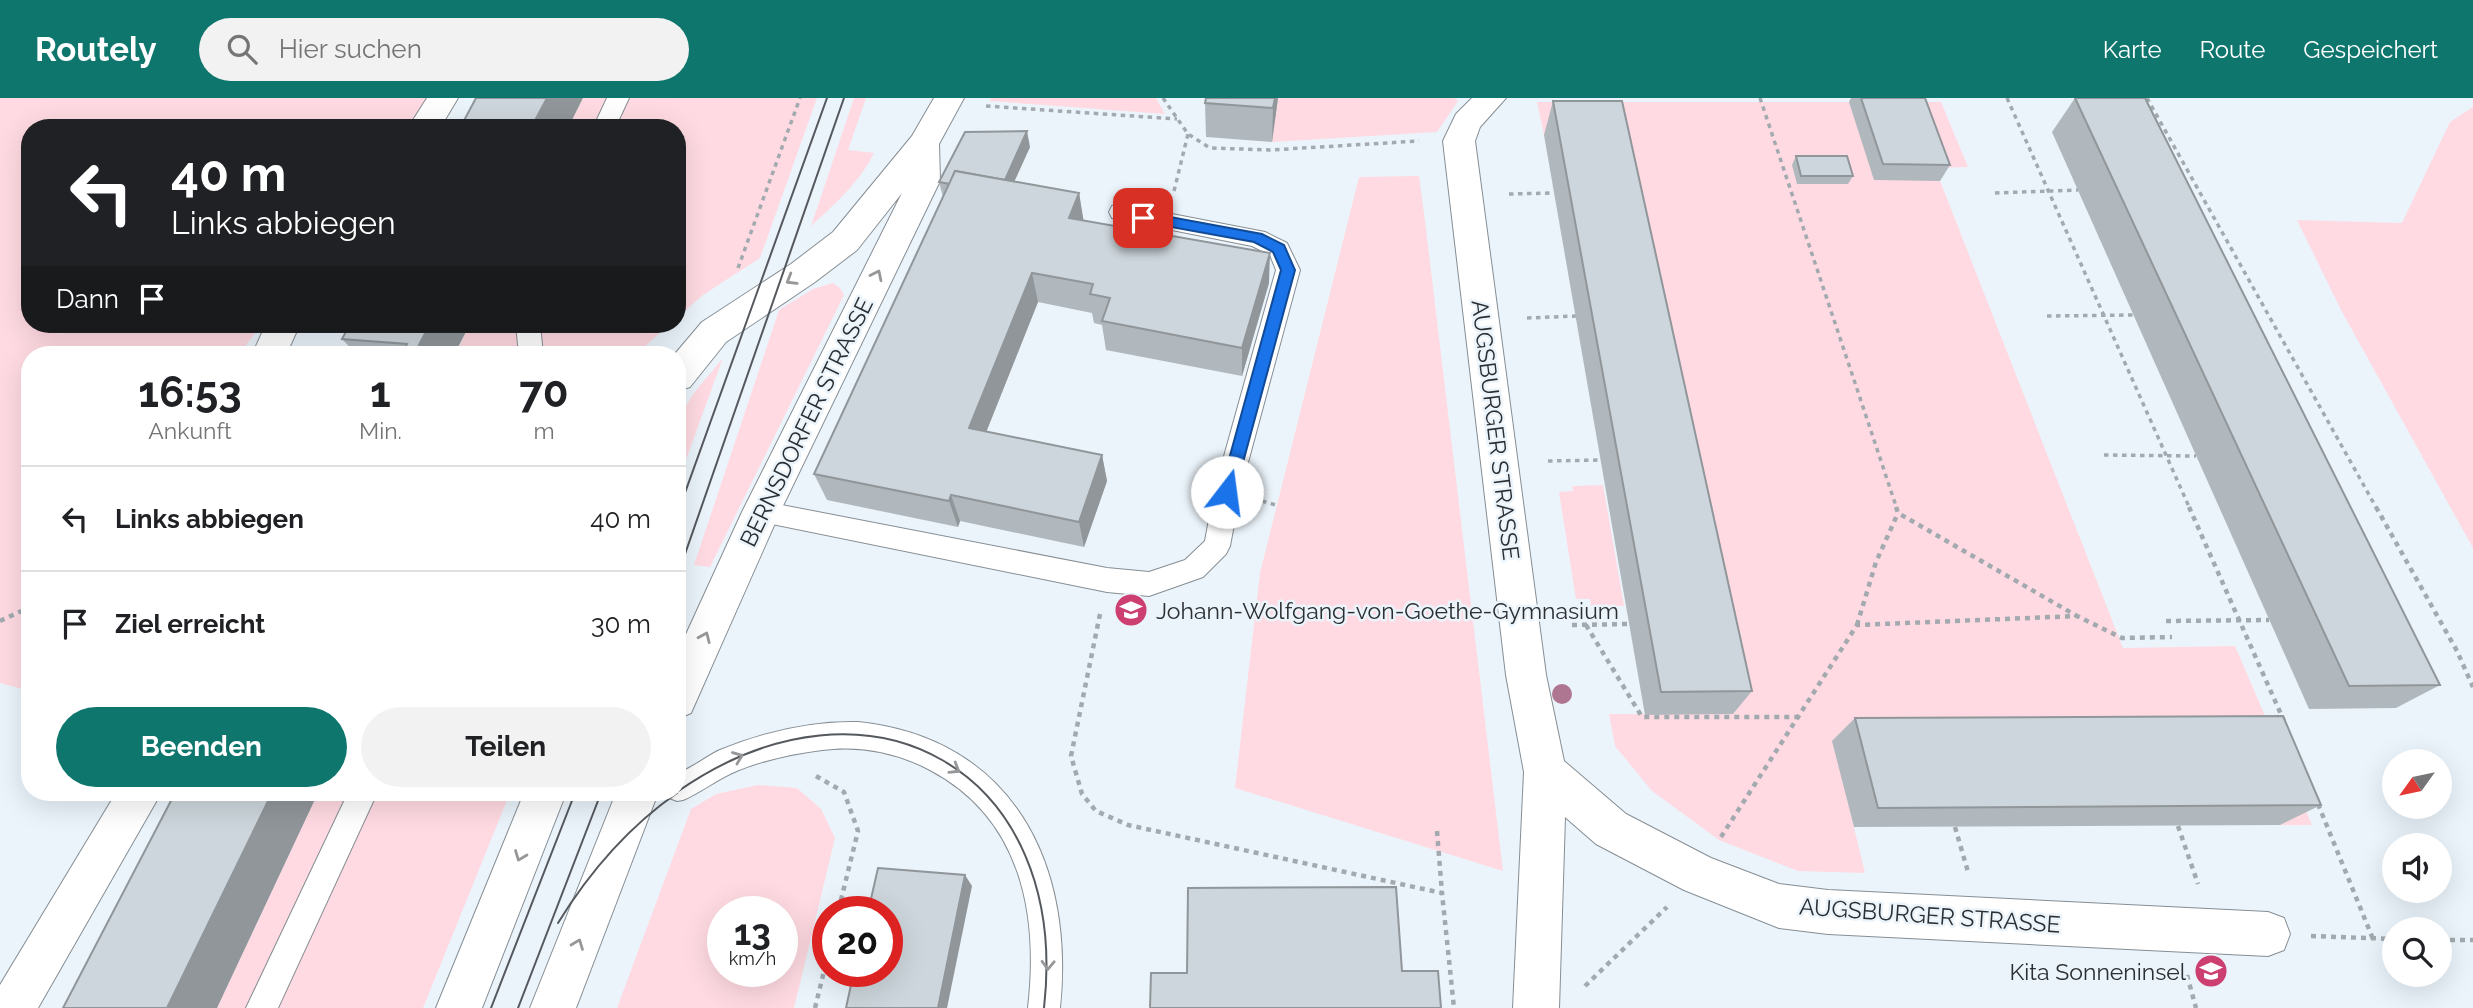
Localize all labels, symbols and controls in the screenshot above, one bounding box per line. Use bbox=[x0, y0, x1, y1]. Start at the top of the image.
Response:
search box bbox=[199, 18, 689, 81]
text: Routely bbox=[35, 30, 157, 69]
icon: search bbox=[223, 30, 261, 68]
text: Hier suchen bbox=[279, 34, 422, 64]
text: Karte bbox=[2103, 35, 2162, 64]
text: Route bbox=[2200, 35, 2265, 64]
text: Gespeichert bbox=[2303, 35, 2438, 64]
text: 40 m bbox=[171, 145, 286, 202]
icon: left bbox=[56, 147, 147, 238]
pin bbox=[1113, 188, 1173, 248]
icon: arrive bbox=[1124, 199, 1162, 237]
text: Links abbiegen bbox=[171, 204, 396, 241]
one-way arrow bbox=[869, 270, 883, 282]
one-way arrow bbox=[786, 271, 799, 284]
icon: arrive bbox=[133, 280, 171, 318]
text: Dann bbox=[56, 284, 119, 314]
street label: BERNSDORFER STRASSE bbox=[734, 293, 878, 551]
street label: AUGSBURGER STRASSE bbox=[1467, 298, 1525, 562]
text: 16:53 bbox=[138, 368, 242, 417]
text: 1 bbox=[370, 368, 391, 417]
text: 70 bbox=[519, 368, 569, 417]
text: Ankunft bbox=[148, 417, 232, 444]
text: Min. bbox=[359, 417, 402, 444]
text: m bbox=[533, 417, 555, 444]
position arrow bbox=[1190, 455, 1264, 529]
icon: left bbox=[56, 500, 94, 538]
text: Links abbiegen bbox=[115, 504, 304, 534]
text: 40 m bbox=[590, 504, 651, 534]
school or university icon: Johann-Wolfgang-von-Goethe-Gymnasium bbox=[1112, 591, 1150, 629]
place label: Johann-Wolfgang-von-Goethe-Gymnasium bbox=[1156, 597, 1619, 624]
icon: arrive bbox=[56, 605, 94, 643]
text: Ziel erreicht bbox=[115, 609, 265, 639]
text: 30 m bbox=[591, 609, 651, 639]
one-way arrow bbox=[697, 632, 711, 644]
button: Beenden bbox=[56, 707, 347, 787]
button: Teilen bbox=[361, 707, 651, 787]
north arrow bbox=[2382, 749, 2452, 819]
map controls bbox=[2382, 749, 2452, 987]
one-way arrow bbox=[731, 752, 743, 766]
one-way arrow bbox=[947, 761, 960, 774]
button: sound bbox=[2382, 833, 2452, 903]
one-way arrow bbox=[514, 850, 528, 862]
street label: AUGSBURGER STRASSE bbox=[1798, 892, 2062, 938]
speed limit sign: 20 bbox=[812, 896, 903, 987]
text: 13 bbox=[734, 912, 771, 953]
button: search bbox=[2382, 917, 2452, 987]
one-way arrow bbox=[570, 939, 584, 951]
text: km/h bbox=[729, 948, 776, 969]
school or university icon: Kita Sonneninsel bbox=[2192, 952, 2230, 990]
place label: Kita Sonneninsel bbox=[2009, 958, 2187, 985]
one-way arrow bbox=[1040, 960, 1055, 971]

